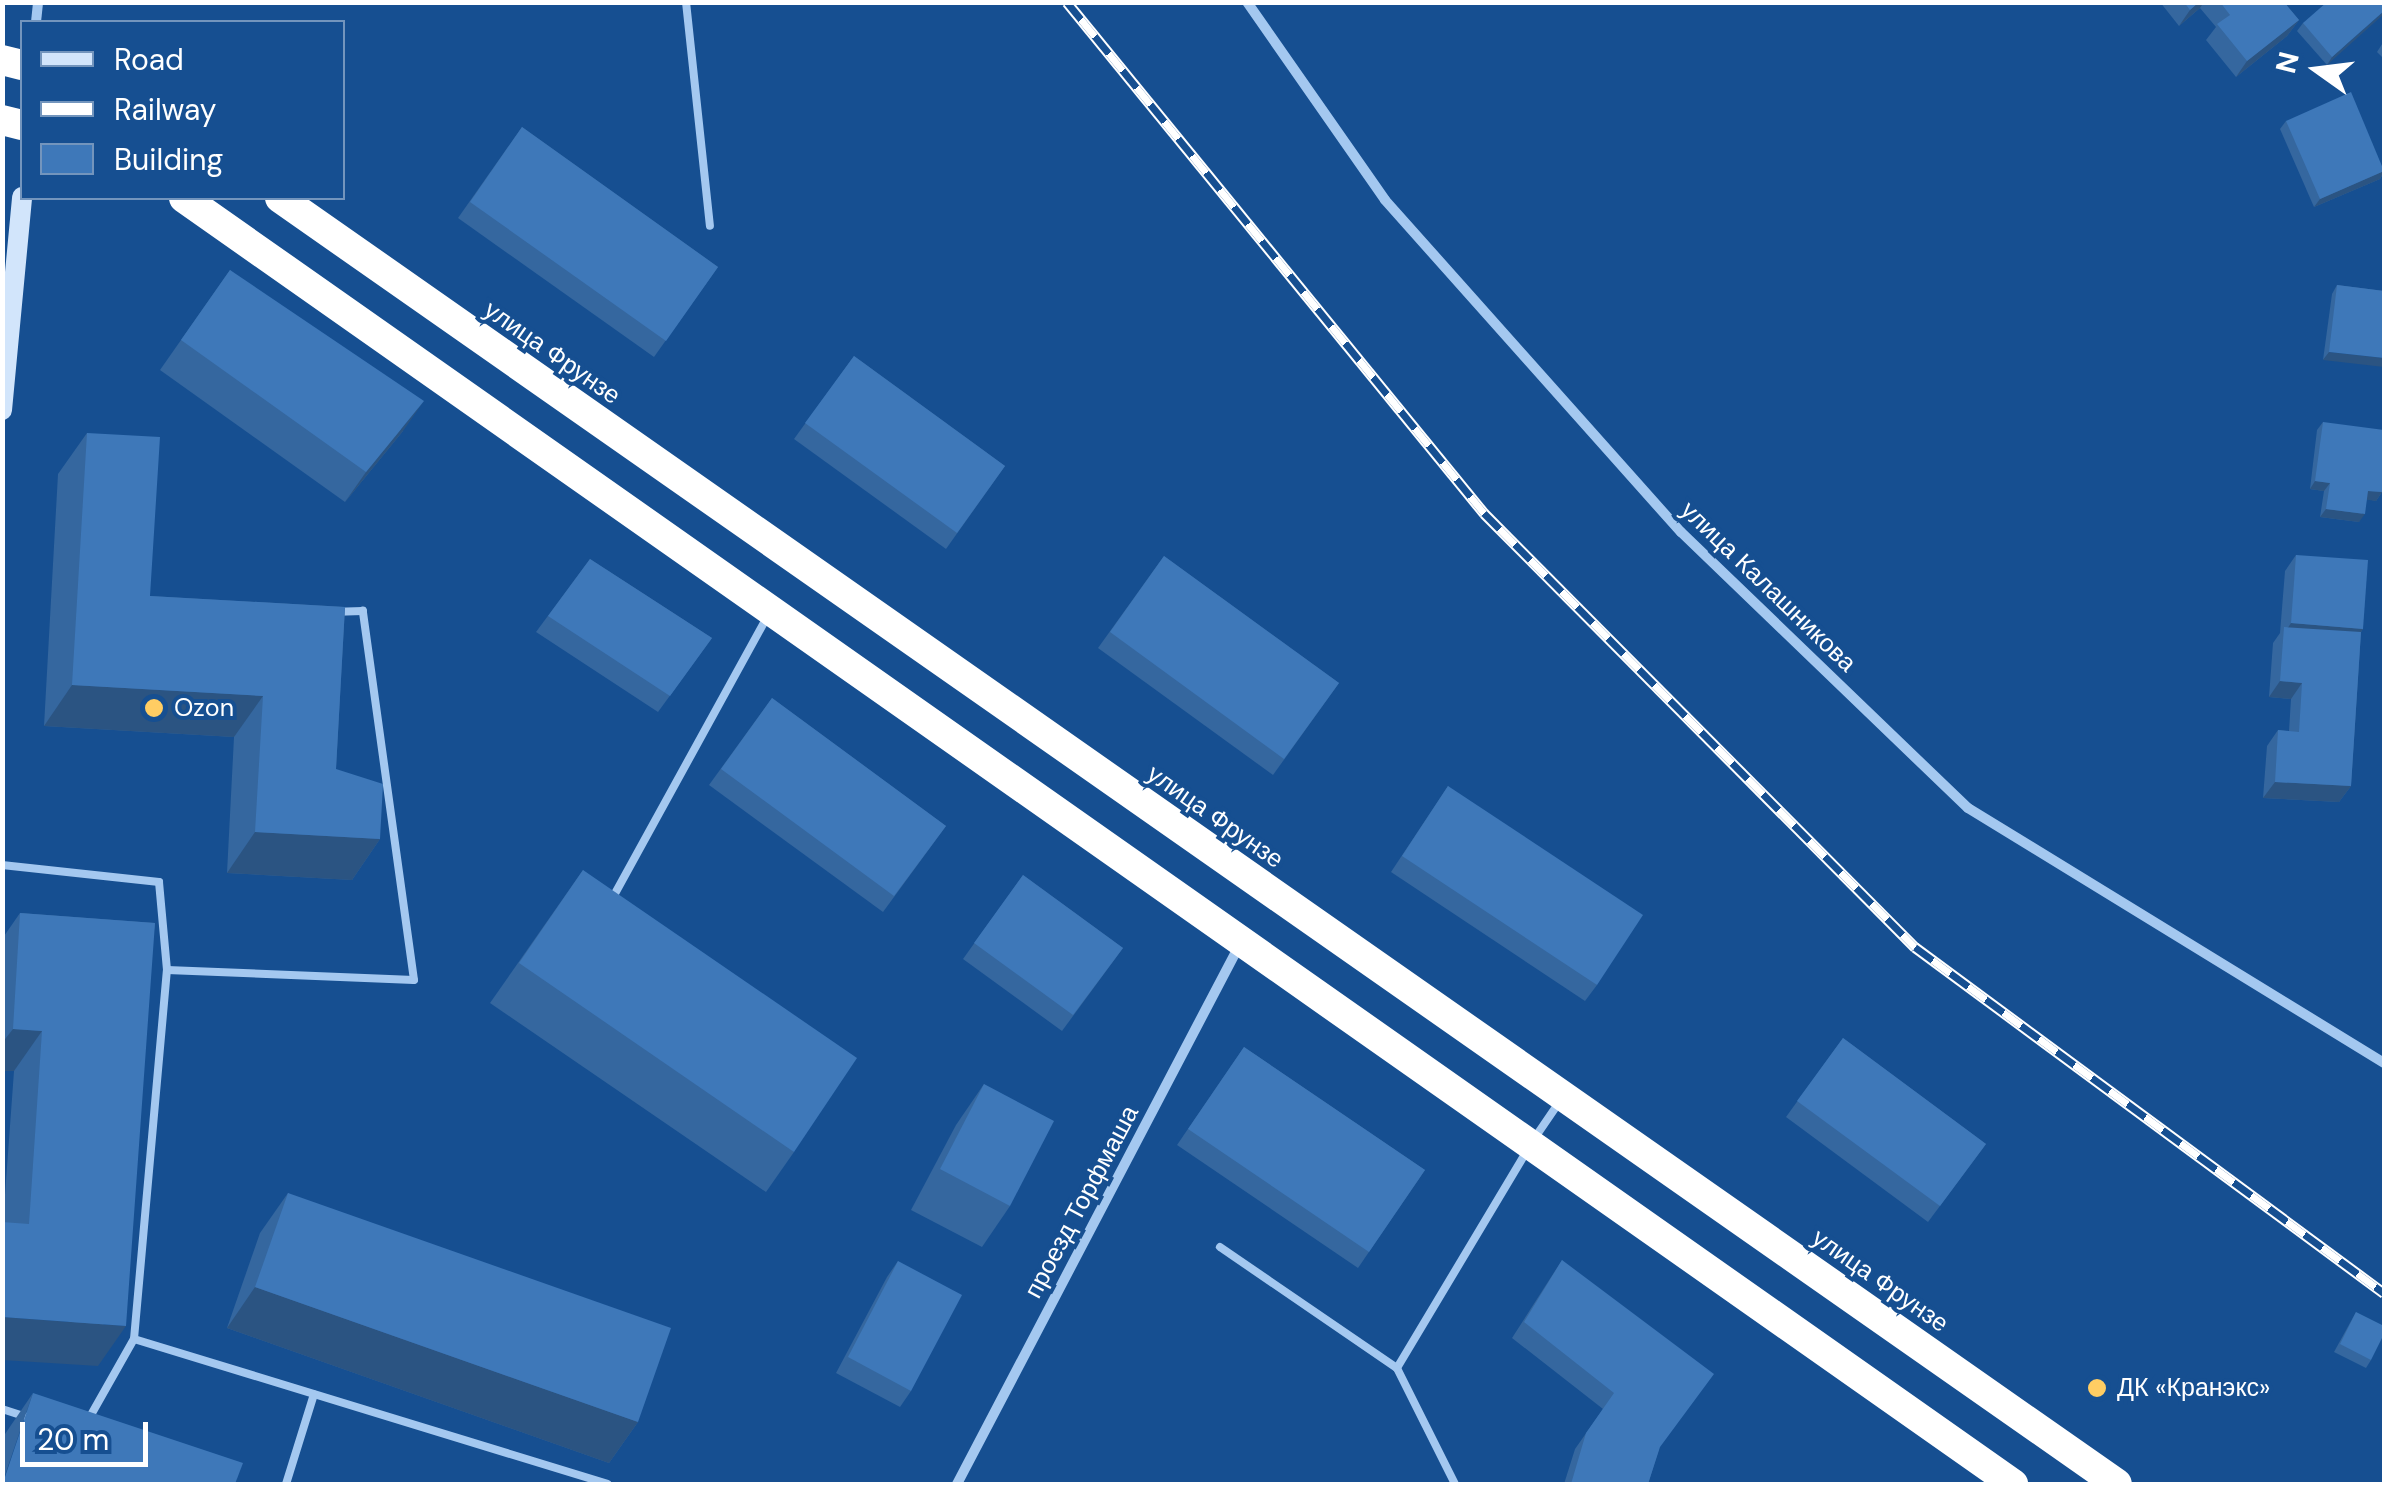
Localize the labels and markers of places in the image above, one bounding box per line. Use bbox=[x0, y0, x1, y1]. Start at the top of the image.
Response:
place label: Ozon bbox=[174, 693, 234, 723]
marker: Ozon bbox=[143, 697, 165, 719]
place label: ДК «Кранэкс» bbox=[2117, 1373, 2270, 1403]
marker: ДК «Кранэкс» bbox=[2086, 1377, 2108, 1399]

